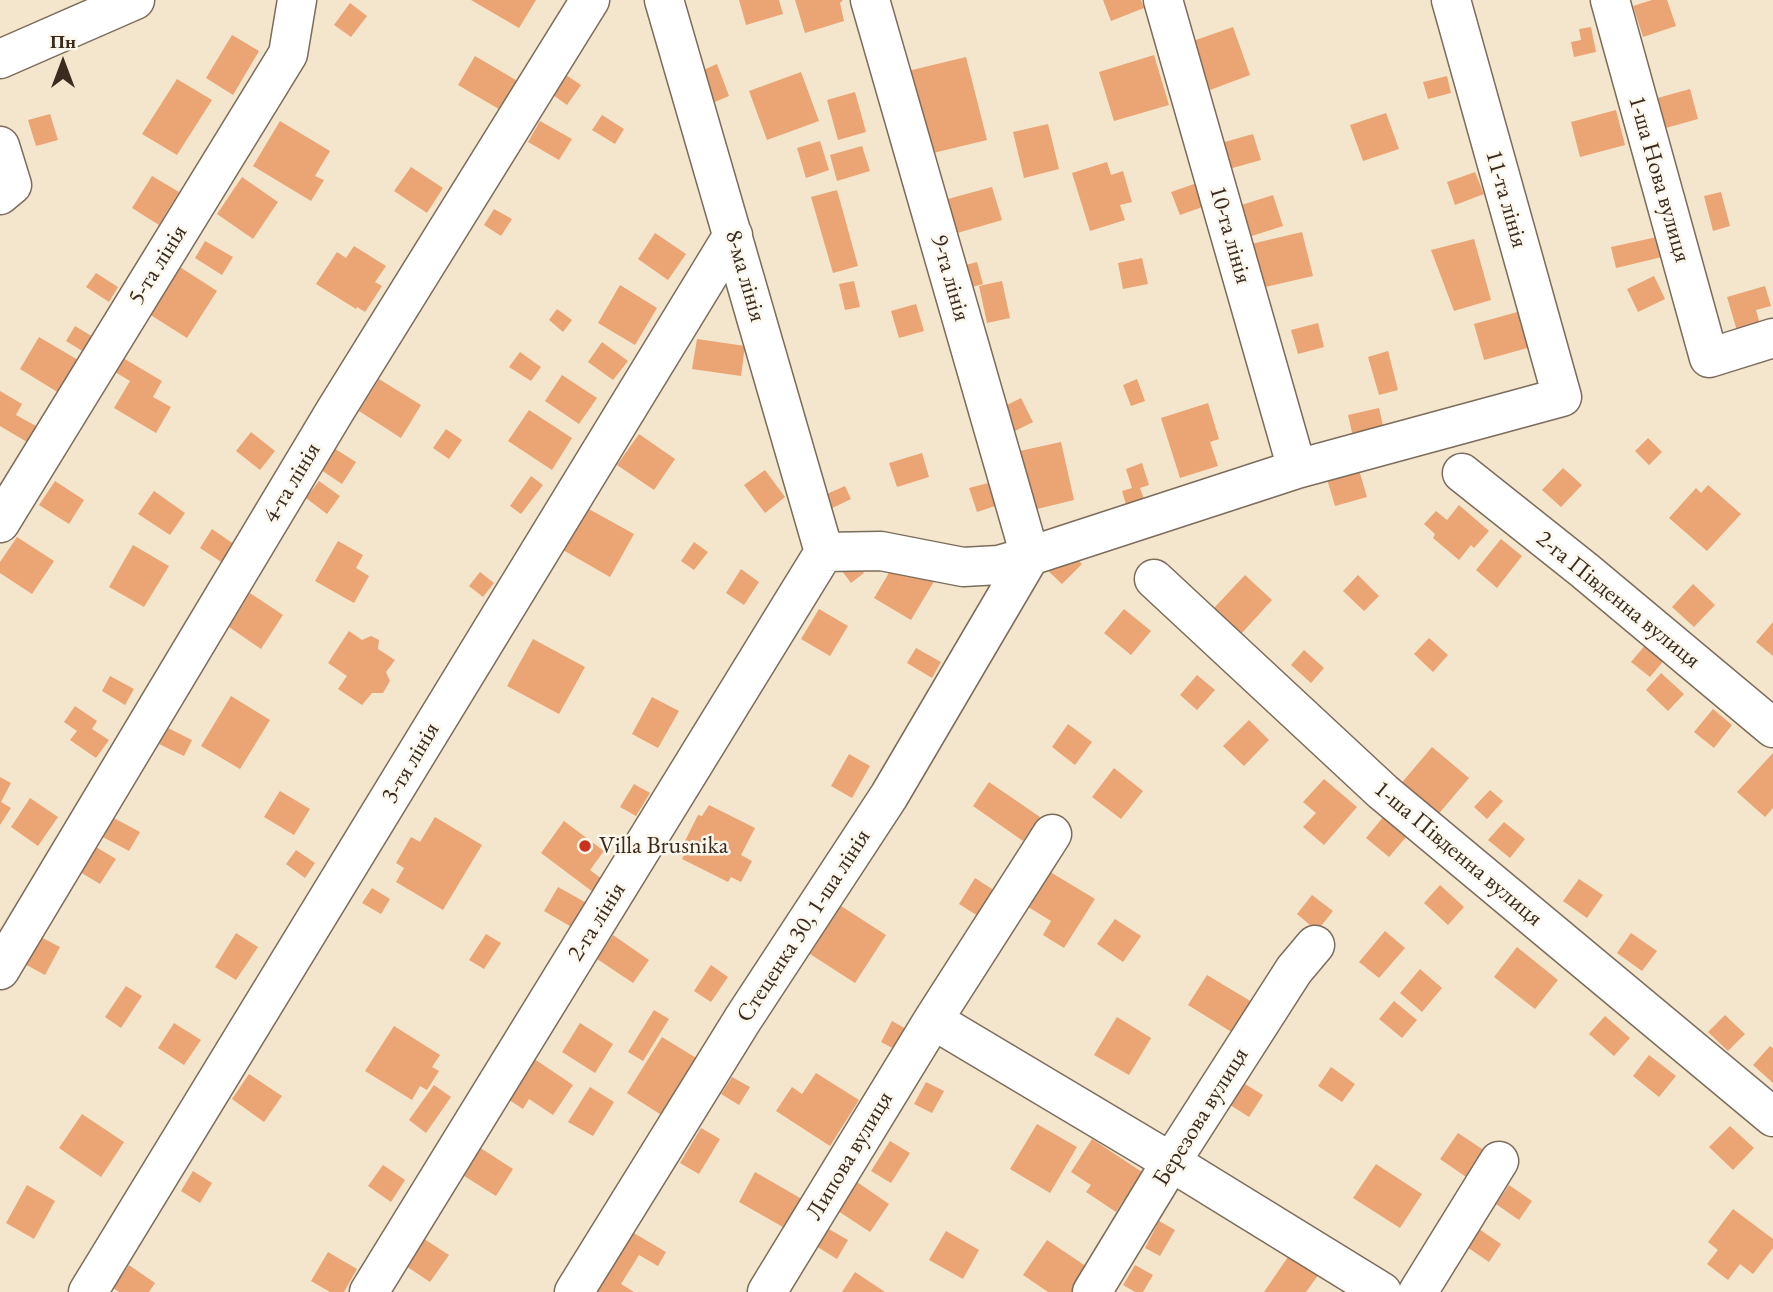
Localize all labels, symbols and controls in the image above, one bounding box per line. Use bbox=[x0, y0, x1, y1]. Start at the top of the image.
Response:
north arrow bbox=[28, 28, 98, 98]
text: Пн bbox=[50, 29, 76, 54]
street label: 1-ша Нова вулиця bbox=[1621, 92, 1697, 266]
street label: 11-та лінія bbox=[1478, 147, 1534, 251]
street label: 10-та лінія bbox=[1202, 183, 1258, 287]
street label: 5-та лінія bbox=[122, 220, 194, 310]
street label: 8-ма лінія bbox=[718, 227, 772, 325]
street label: 9-та лінія bbox=[924, 231, 976, 325]
street label: 4-та лінія bbox=[257, 438, 327, 528]
street label: 2-га Південна вулиця bbox=[1530, 525, 1706, 675]
street label: 3-тя лінія bbox=[376, 717, 446, 809]
street label: 1-ша Південна вулиця bbox=[1368, 775, 1548, 933]
street label: Стеценка 30, 1-ша лінія bbox=[731, 824, 877, 1028]
place label: Villa Brusnika bbox=[599, 832, 728, 860]
marker: Villa Brusnika bbox=[577, 838, 593, 854]
street label: 2-га лінія bbox=[562, 877, 632, 967]
street label: Березова вулиця bbox=[1147, 1042, 1255, 1192]
street label: Липова вулиця bbox=[800, 1086, 900, 1226]

